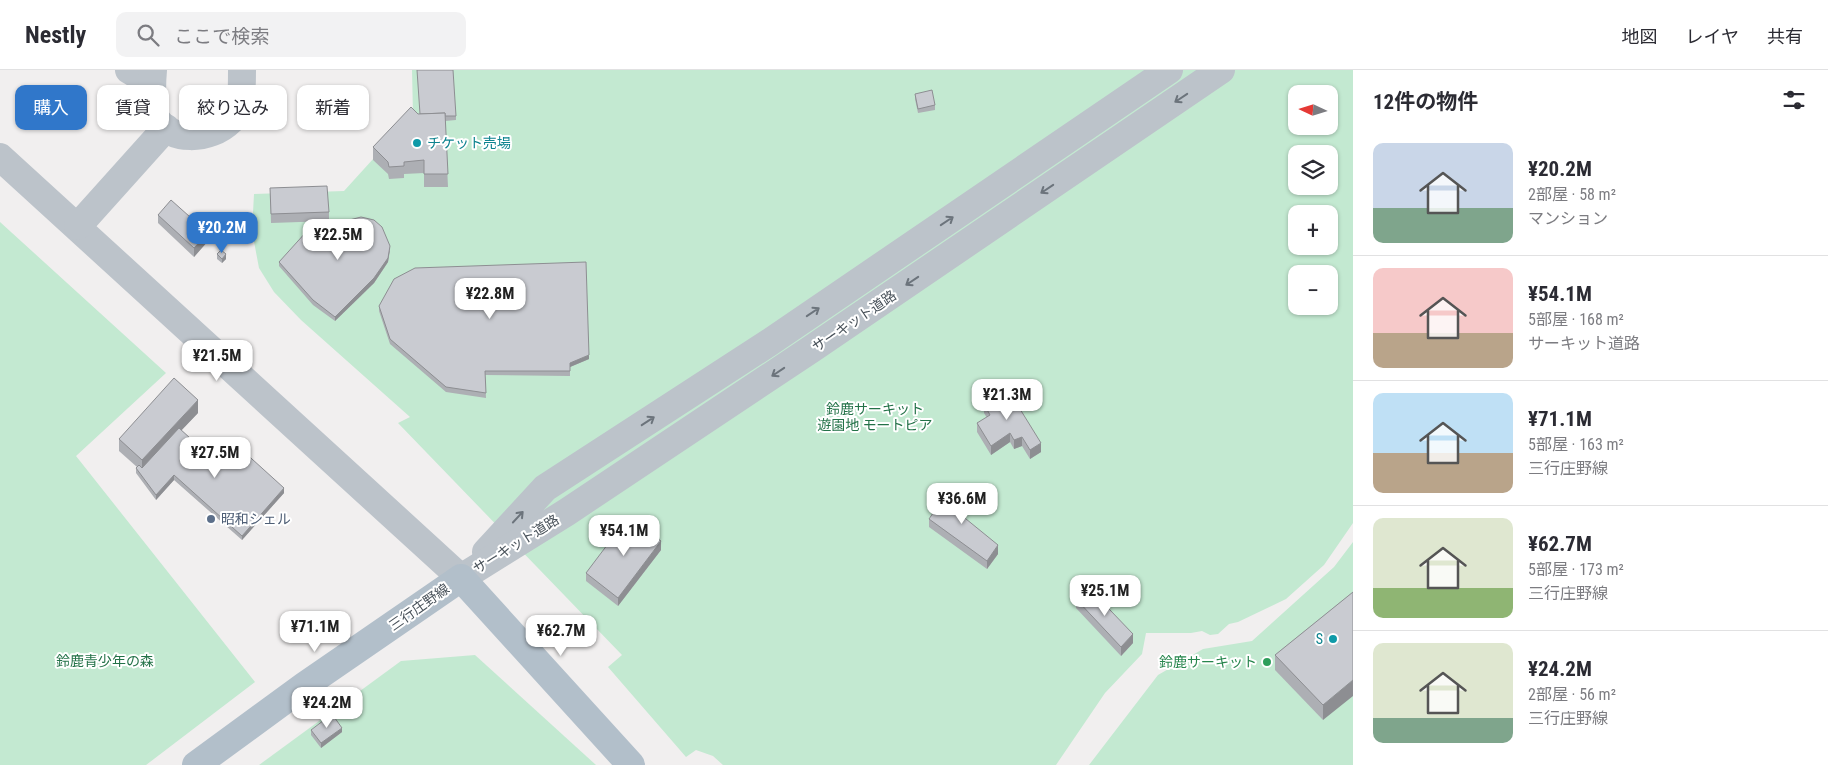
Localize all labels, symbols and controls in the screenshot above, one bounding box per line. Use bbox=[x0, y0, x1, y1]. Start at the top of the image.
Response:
search box bbox=[116, 12, 466, 57]
text: Nestly bbox=[25, 21, 86, 49]
icon: search bbox=[134, 21, 162, 49]
text: ここで検索 bbox=[174, 25, 269, 48]
text: 地図 bbox=[1622, 26, 1658, 47]
text: レイヤ bbox=[1686, 26, 1739, 47]
text: 共有 bbox=[1767, 26, 1803, 47]
chip: 購入 bbox=[15, 85, 87, 130]
chip: 賃貸 bbox=[97, 85, 169, 130]
chip: 絞り込み bbox=[179, 85, 287, 130]
chip: 新着 bbox=[297, 85, 369, 130]
north arrow bbox=[1288, 85, 1338, 135]
map controls bbox=[1288, 85, 1338, 315]
icon: filters bbox=[1780, 86, 1808, 114]
text: 12件の物件 bbox=[1373, 90, 1478, 114]
one-way arrow bbox=[1174, 93, 1188, 103]
place label: チケット売場 bbox=[427, 135, 511, 151]
marker: チケット売場 bbox=[411, 137, 423, 149]
button: layers bbox=[1288, 145, 1338, 195]
text: ¥20.2M bbox=[1528, 157, 1592, 181]
icon: home bbox=[1413, 163, 1473, 223]
one-way arrow bbox=[1040, 184, 1054, 194]
text: 2部屋 · 58 m² bbox=[1528, 185, 1616, 204]
button: + bbox=[1288, 205, 1338, 255]
text: マンション bbox=[1528, 209, 1608, 228]
pin: ¥20.2M bbox=[181, 212, 263, 254]
one-way arrow bbox=[940, 216, 954, 226]
text: ¥20.2M bbox=[198, 218, 246, 237]
pin: ¥22.5M bbox=[297, 218, 379, 261]
text: ¥22.5M bbox=[314, 225, 362, 244]
button: − bbox=[1288, 265, 1338, 315]
one-way arrow bbox=[906, 276, 920, 286]
pin: ¥22.8M bbox=[449, 278, 531, 320]
text: ¥54.1M bbox=[1528, 282, 1592, 306]
text: ¥22.8M bbox=[466, 284, 514, 303]
street label: サーキット道路 bbox=[809, 287, 899, 355]
icon: home bbox=[1413, 288, 1473, 348]
one-way arrow bbox=[805, 307, 819, 317]
text: 5部屋 · 168 m² bbox=[1528, 310, 1624, 329]
text: サーキット道路 bbox=[1528, 334, 1640, 353]
pin: ¥21.5M bbox=[176, 340, 258, 382]
text: ¥21.5M bbox=[193, 346, 241, 365]
one-way arrow bbox=[771, 367, 785, 377]
pin: ¥21.3M bbox=[966, 378, 1048, 421]
text: ¥21.3M bbox=[983, 385, 1031, 404]
park label: 鈴鹿サーキット 遊園地 モートピア bbox=[817, 401, 933, 433]
text: ¥71.1M bbox=[1528, 407, 1592, 431]
icon: home bbox=[1413, 413, 1473, 473]
one-way arrow bbox=[640, 416, 654, 426]
text: 5部屋 · 163 m² bbox=[1528, 435, 1624, 454]
pin: ¥27.5M bbox=[174, 436, 256, 479]
text: ¥27.5M bbox=[191, 443, 239, 462]
text: 三行庄野線 bbox=[1528, 459, 1608, 478]
pin: ¥36.6M bbox=[921, 482, 1003, 525]
text: ¥36.6M bbox=[938, 489, 986, 508]
place label: 昭和シェル bbox=[221, 511, 291, 527]
street label: サーキット道路 bbox=[470, 511, 562, 577]
one-way arrow bbox=[512, 511, 524, 523]
marker: 昭和シェル bbox=[205, 513, 217, 525]
pin: ¥54.1M bbox=[583, 514, 665, 557]
text: ¥54.1M bbox=[600, 521, 648, 540]
text: ¥62.7M bbox=[1528, 532, 1592, 556]
icon: home bbox=[1413, 538, 1473, 598]
text: 5部屋 · 173 m² bbox=[1528, 560, 1624, 579]
pin: ¥25.1M bbox=[1064, 574, 1146, 617]
street label: 三行庄野線 bbox=[386, 580, 452, 634]
text: ¥25.1M bbox=[1081, 581, 1129, 600]
text: 三行庄野線 bbox=[1528, 584, 1608, 603]
pin: ¥71.1M bbox=[274, 610, 356, 653]
pin: ¥62.7M bbox=[520, 614, 602, 657]
text: ¥71.1M bbox=[291, 617, 339, 636]
text: ¥62.7M bbox=[537, 621, 585, 640]
place label: S bbox=[1316, 631, 1323, 647]
marker: S bbox=[1327, 633, 1339, 645]
park label: 鈴鹿青少年の森 bbox=[56, 653, 154, 669]
place label: 鈴鹿サーキット bbox=[1159, 654, 1257, 670]
marker: 鈴鹿サーキット bbox=[1261, 656, 1273, 668]
text: ¥24.2M bbox=[1528, 657, 1592, 681]
icon: home bbox=[1413, 663, 1473, 723]
text: 2部屋 · 56 m² bbox=[1528, 685, 1616, 704]
pin: ¥24.2M bbox=[286, 686, 368, 729]
text: ¥24.2M bbox=[303, 693, 351, 712]
text: 三行庄野線 bbox=[1528, 709, 1608, 728]

